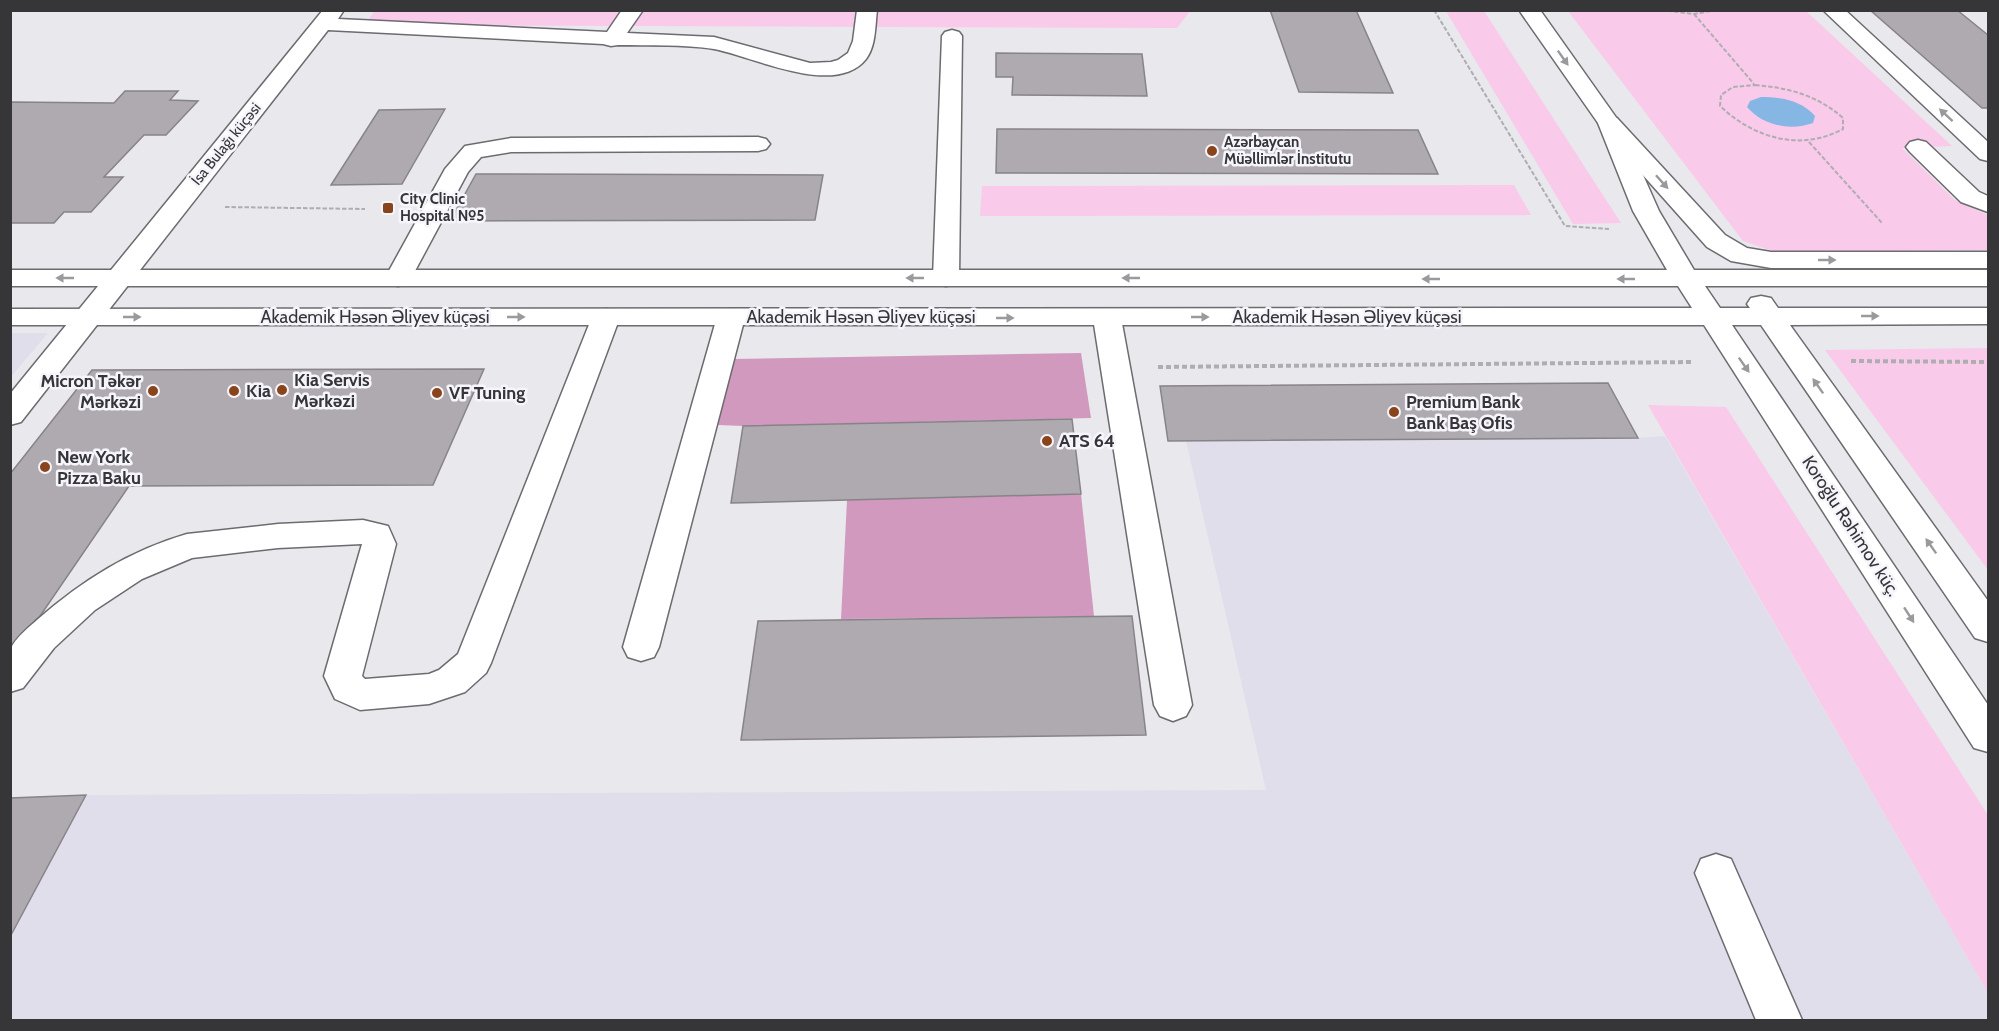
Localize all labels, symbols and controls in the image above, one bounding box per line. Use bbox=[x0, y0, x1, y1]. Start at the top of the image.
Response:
one-way arrow bbox=[1557, 50, 1569, 66]
street label: İsa Bulağı küçəsi bbox=[187, 99, 265, 189]
one-way arrow bbox=[1938, 108, 1953, 122]
place label: Azərbaycan Müəllimlər İnstitutu bbox=[1224, 133, 1351, 168]
marker: Azərbaycan Müəllimlər İnstitutu bbox=[1205, 144, 1219, 158]
one-way arrow bbox=[1655, 175, 1669, 190]
place label: City Clinic Hospital №5 bbox=[400, 190, 484, 225]
marker: City Clinic Hospital №5 bbox=[381, 201, 395, 215]
one-way arrow bbox=[1818, 255, 1837, 265]
one-way arrow bbox=[55, 273, 74, 283]
one-way arrow bbox=[906, 273, 925, 283]
one-way arrow bbox=[1122, 273, 1141, 283]
one-way arrow bbox=[1422, 274, 1441, 284]
one-way arrow bbox=[1617, 274, 1636, 284]
street label: Akademik Həsən Əliyev küçəsi bbox=[260, 306, 490, 328]
street label: Akademik Həsən Əliyev küçəsi bbox=[746, 306, 976, 328]
street label: Akademik Həsən Əliyev küçəsi bbox=[1232, 306, 1462, 328]
one-way arrow bbox=[1861, 311, 1880, 321]
one-way arrow bbox=[122, 312, 141, 322]
one-way arrow bbox=[506, 312, 525, 322]
one-way arrow bbox=[1190, 312, 1209, 322]
one-way arrow bbox=[995, 313, 1014, 323]
one-way arrow bbox=[1738, 356, 1750, 372]
place label: Kia Servis Mərkəzi bbox=[294, 369, 370, 412]
place label: Micron Təkər Mərkəzi bbox=[40, 370, 141, 413]
one-way arrow bbox=[1812, 379, 1824, 395]
place label: Kia bbox=[246, 380, 271, 402]
place label: VF Tuning bbox=[449, 382, 525, 404]
marker: Kia Servis Mərkəzi bbox=[275, 383, 289, 397]
marker: Micron Təkər Mərkəzi bbox=[146, 384, 160, 398]
marker: Kia bbox=[227, 384, 241, 398]
marker: VF Tuning bbox=[430, 386, 444, 400]
place label: Premium Bank Bank Baş Ofis bbox=[1406, 391, 1520, 434]
marker: Premium Bank Bank Baş Ofis bbox=[1387, 405, 1401, 419]
place label: ATS 64 bbox=[1059, 430, 1115, 452]
marker: ATS 64 bbox=[1040, 434, 1054, 448]
place label: New York Pizza Baku bbox=[57, 446, 141, 489]
street label: Koroğlu Rəhimov küç. bbox=[1797, 452, 1905, 600]
marker: New York Pizza Baku bbox=[38, 460, 52, 474]
one-way arrow bbox=[1925, 538, 1937, 554]
one-way arrow bbox=[1904, 607, 1915, 623]

